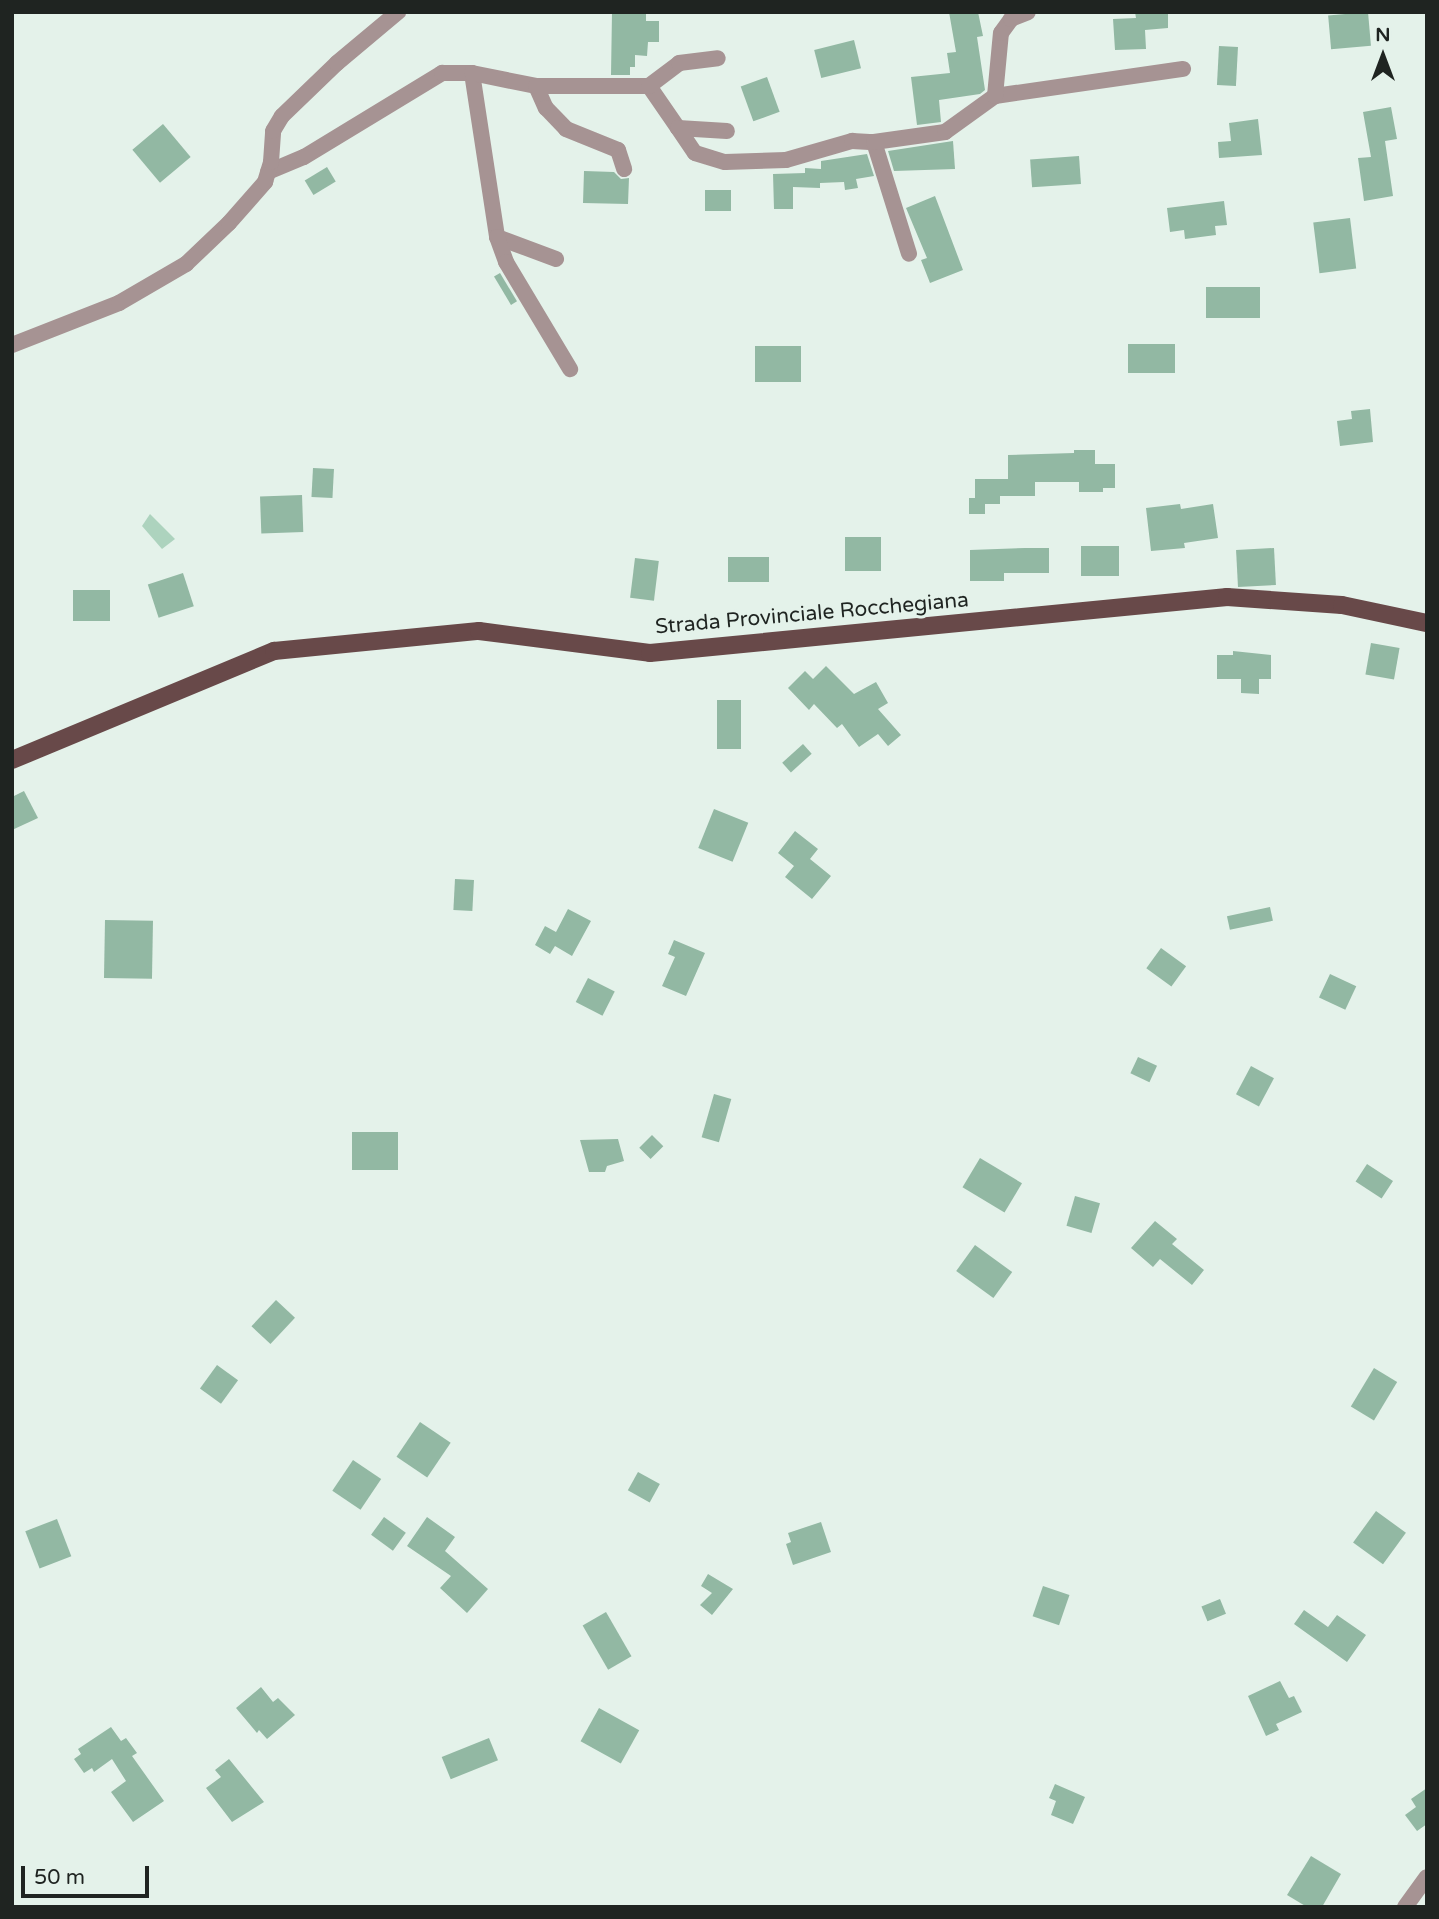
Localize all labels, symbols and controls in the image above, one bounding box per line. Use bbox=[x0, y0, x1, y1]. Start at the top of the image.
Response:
north arrow bbox=[1348, 21, 1418, 91]
text: N bbox=[1375, 24, 1391, 46]
street label: Strada Provinciale Rocchegiana bbox=[654, 588, 970, 640]
scale bar bbox=[24, 1853, 152, 1897]
text: 50 m bbox=[34, 1865, 85, 1890]

